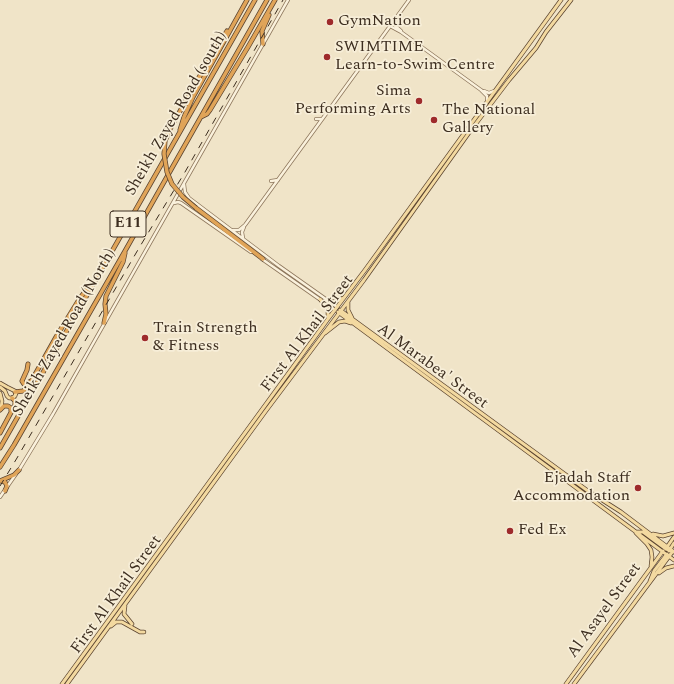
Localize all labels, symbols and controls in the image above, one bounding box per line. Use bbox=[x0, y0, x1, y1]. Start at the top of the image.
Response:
place label: GymNation bbox=[338, 12, 421, 32]
marker: GymNation bbox=[325, 17, 335, 27]
street label: Sheikh Zayed Road (south) bbox=[122, 28, 232, 200]
place label: SWIMTIME Learn-to-Swim Centre bbox=[335, 38, 495, 76]
marker: SWIMTIME Learn-to-Swim Centre bbox=[322, 52, 332, 62]
place label: Sima Performing Arts bbox=[295, 82, 411, 120]
marker: Sima Performing Arts bbox=[414, 96, 424, 106]
place label: The National Gallery bbox=[442, 101, 535, 139]
marker: The National Gallery bbox=[429, 115, 439, 125]
road number: E11 bbox=[110, 211, 146, 237]
street label: Sheikh Zayed Road (North) bbox=[9, 246, 121, 420]
street label: First Al Khail Street bbox=[258, 272, 358, 396]
place label: Train Strength & Fitness bbox=[153, 319, 257, 357]
street label: Al Marabea' Street bbox=[373, 320, 491, 414]
marker: Train Strength & Fitness bbox=[140, 333, 150, 343]
place label: Ejadah Staff Accommodation bbox=[513, 469, 630, 507]
marker: Ejadah Staff Accommodation bbox=[633, 483, 643, 493]
place label: Fed Ex bbox=[518, 521, 566, 541]
marker: Fed Ex bbox=[505, 526, 515, 536]
street label: First Al Khail Street bbox=[68, 532, 166, 658]
street label: Al Asayel Street bbox=[564, 560, 646, 662]

